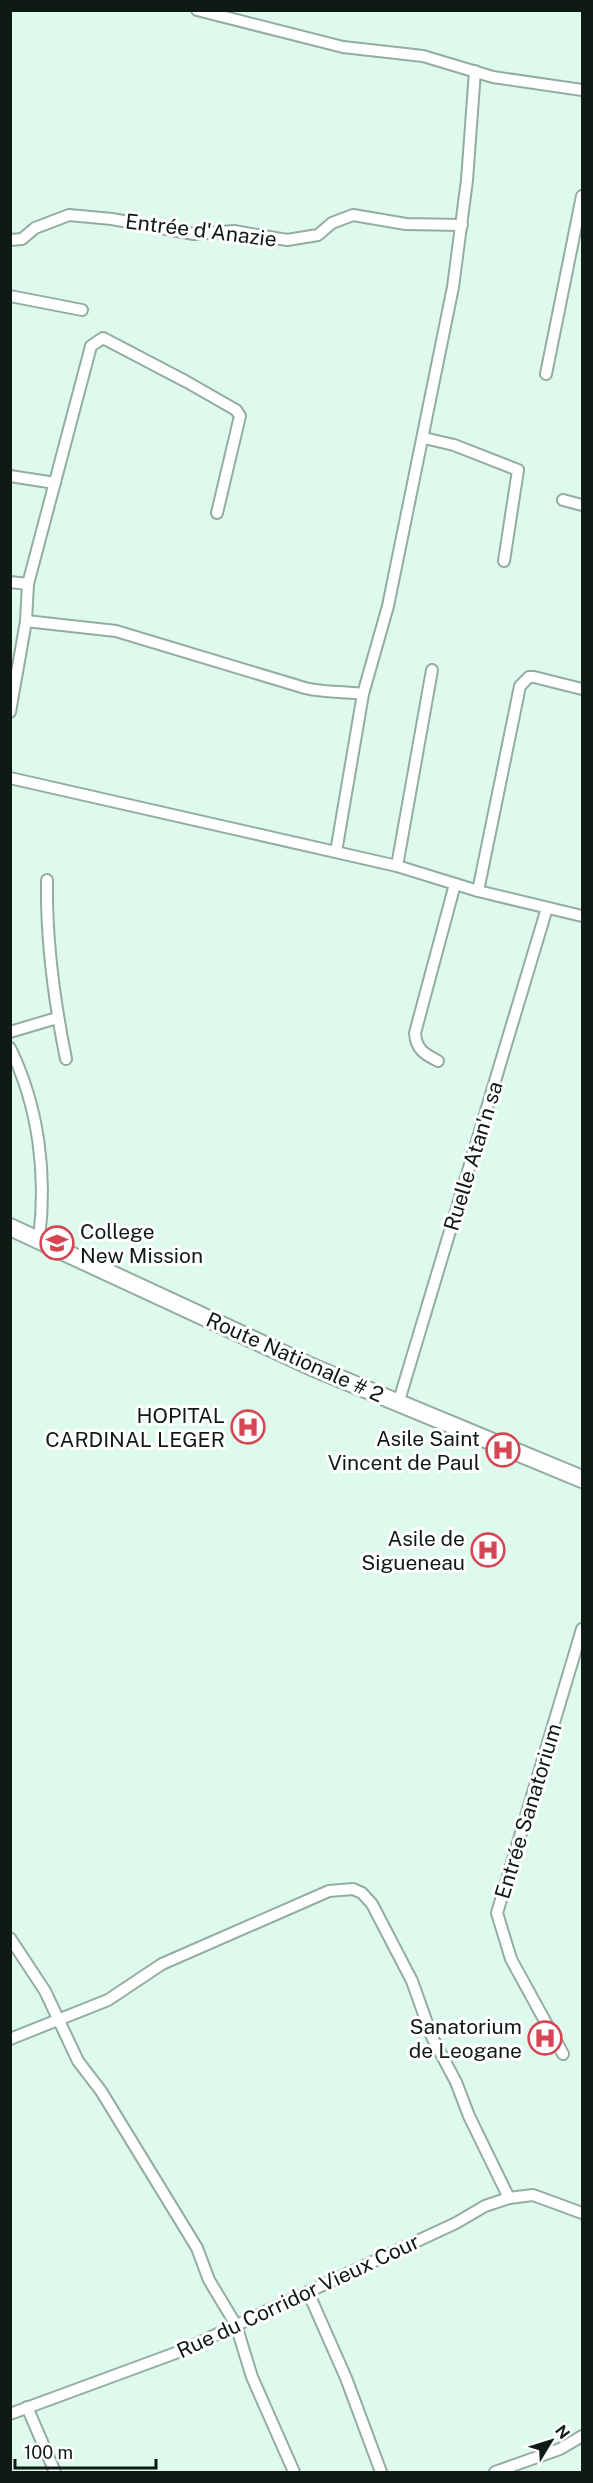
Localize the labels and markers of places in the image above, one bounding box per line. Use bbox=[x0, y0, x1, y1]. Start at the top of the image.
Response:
place label: College New Mission bbox=[80, 1219, 203, 1268]
school or university icon: College New Mission bbox=[39, 1225, 75, 1261]
place label: HOPITAL CARDINAL LEGER bbox=[45, 1403, 225, 1452]
hospital icon: HOPITAL CARDINAL LEGER bbox=[230, 1409, 266, 1445]
place label: Asile Saint Vincent de Paul bbox=[328, 1426, 480, 1475]
hospital icon: Asile Saint Vincent de Paul bbox=[485, 1432, 521, 1468]
place label: Asile de Sigueneau bbox=[361, 1526, 465, 1575]
hospital icon: Asile de Sigueneau bbox=[470, 1532, 506, 1568]
place label: Sanatorium de Leogane bbox=[409, 2014, 522, 2063]
hospital icon: Sanatorium de Leogane bbox=[527, 2020, 563, 2056]

